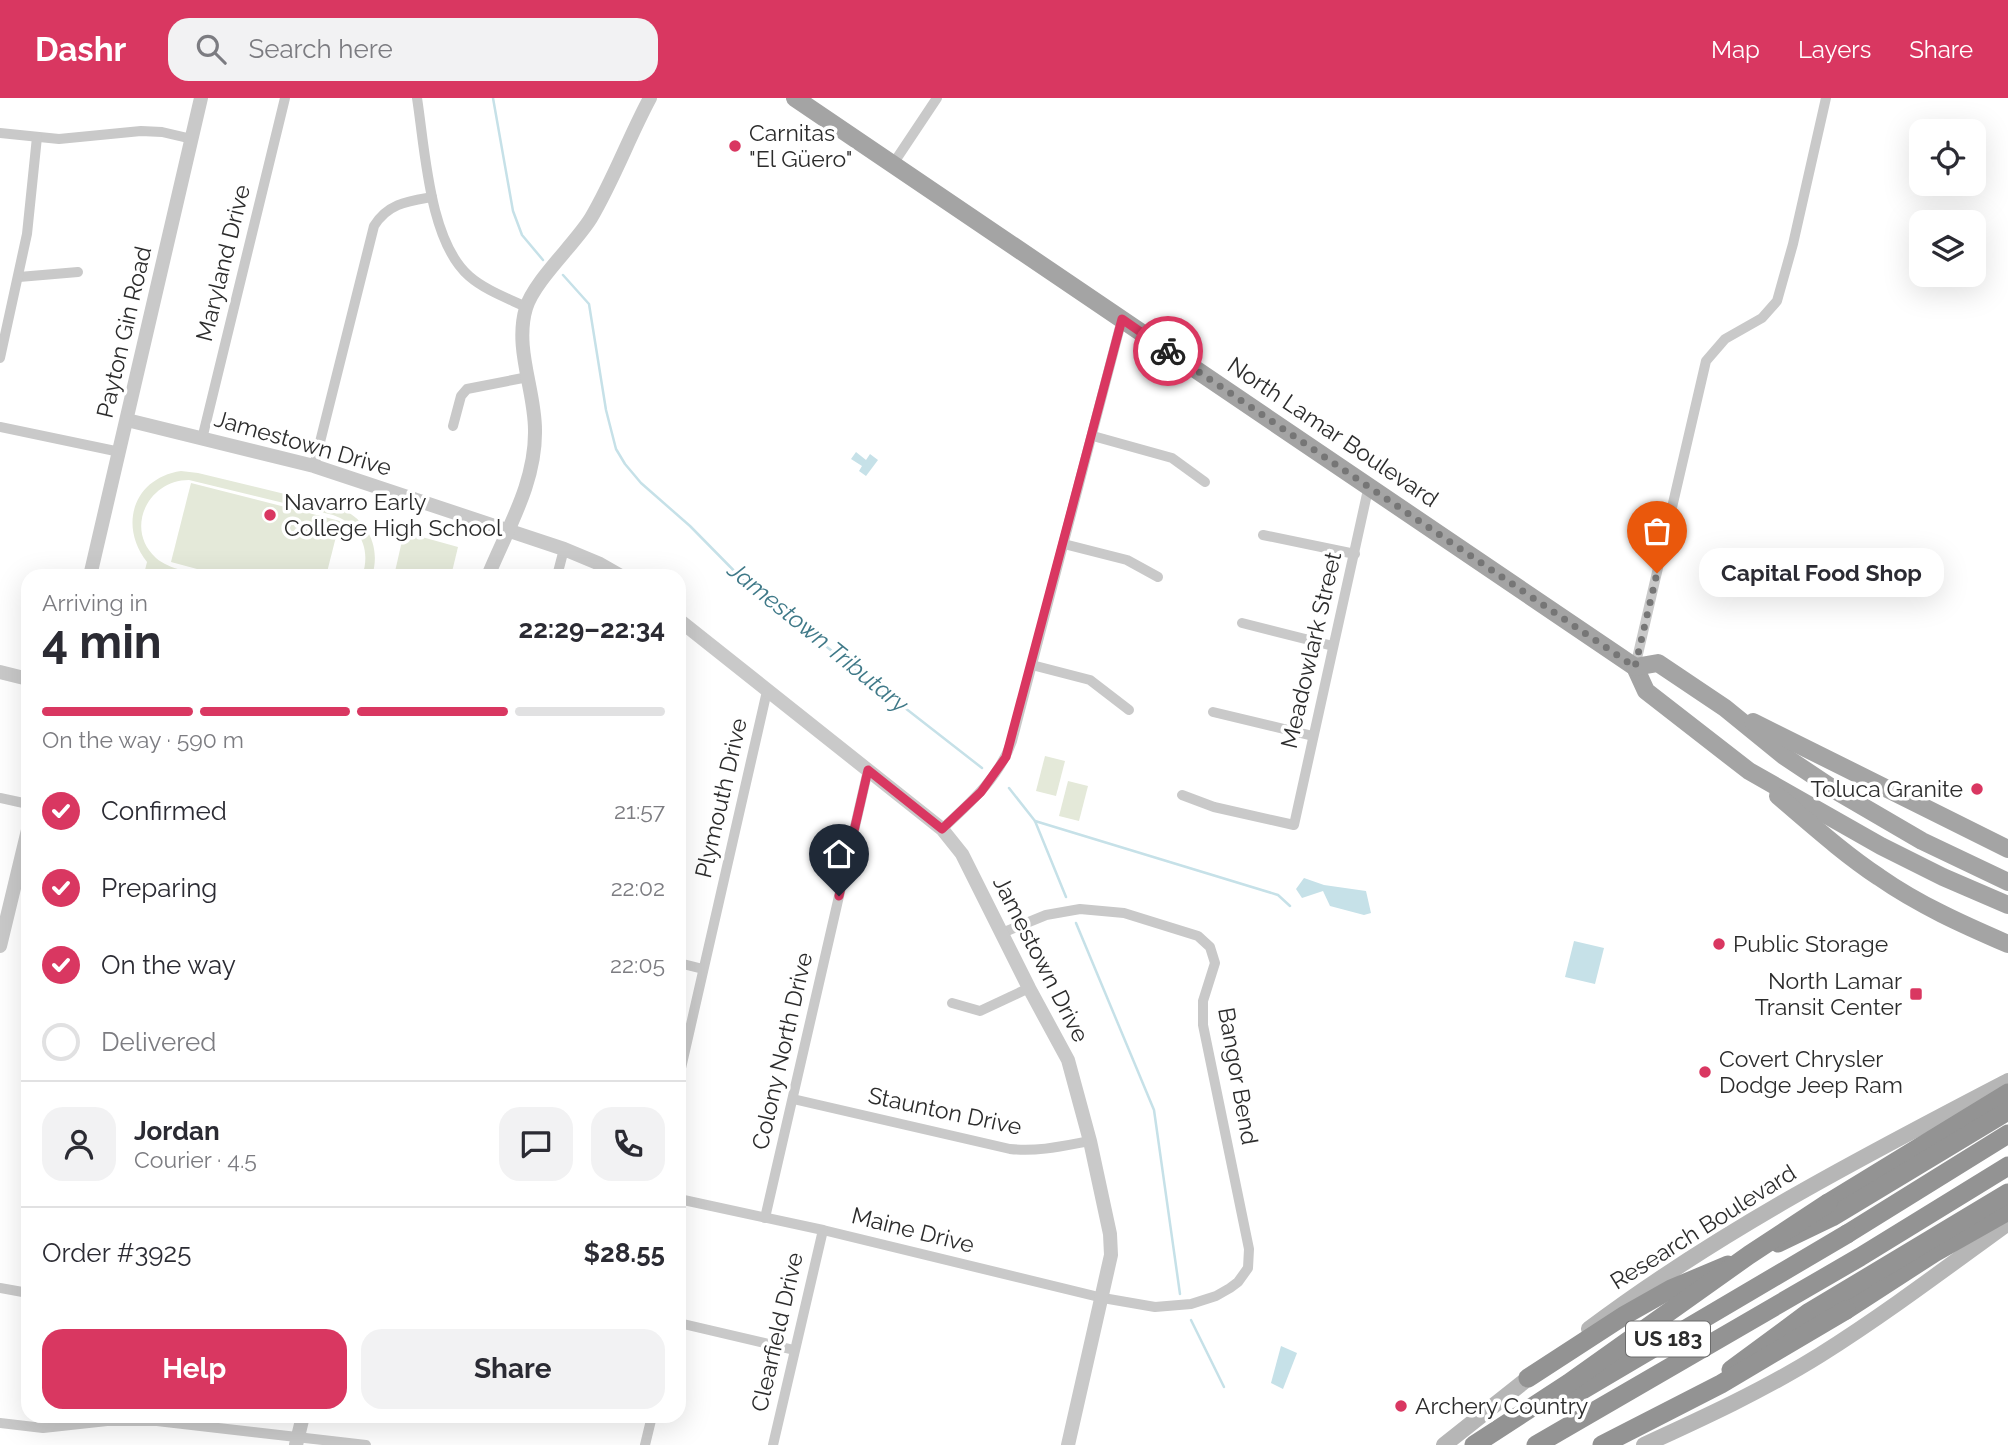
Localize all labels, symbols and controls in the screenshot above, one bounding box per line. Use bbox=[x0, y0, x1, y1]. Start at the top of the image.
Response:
search box bbox=[168, 18, 658, 81]
text: Dashr bbox=[35, 30, 126, 69]
icon: search bbox=[192, 30, 230, 68]
text: Search here bbox=[248, 34, 393, 64]
text: Map bbox=[1711, 35, 1760, 64]
text: Layers bbox=[1798, 35, 1871, 64]
text: Share bbox=[1909, 35, 1973, 64]
place label: Carnitas "El Güero" bbox=[749, 119, 853, 172]
map controls bbox=[1909, 119, 1986, 287]
button: locate bbox=[1909, 119, 1986, 196]
marker: Carnitas "El Güero" bbox=[727, 138, 743, 154]
street label: Maryland Drive bbox=[190, 182, 255, 344]
button: layers bbox=[1909, 210, 1986, 287]
street label: Payton Gin Road bbox=[91, 243, 156, 420]
courier bbox=[1133, 316, 1203, 386]
icon: bike bbox=[1149, 332, 1187, 370]
street label: North Lamar Boulevard bbox=[1223, 351, 1444, 512]
street label: Jamestown Drive bbox=[212, 404, 395, 481]
place label: Navarro Early College High School bbox=[284, 488, 503, 541]
pin bbox=[1627, 501, 1687, 573]
marker: Navarro Early College High School bbox=[262, 507, 278, 523]
icon: bag bbox=[1638, 512, 1676, 550]
callout: Capital Food Shop bbox=[1699, 548, 1944, 598]
street label: Meadowlark Street bbox=[1275, 549, 1346, 751]
water label: Jamestown Tributary bbox=[722, 554, 915, 719]
text: Capital Food Shop bbox=[1721, 559, 1922, 586]
text: Arriving in bbox=[42, 589, 148, 616]
text: 22:29–22:34 bbox=[518, 614, 665, 644]
text: 4 min bbox=[42, 615, 162, 669]
street label: Plymouth Drive bbox=[689, 715, 752, 880]
text: On the way · 590 m bbox=[42, 726, 244, 753]
place label: Toluca Granite bbox=[1810, 775, 1963, 802]
marker: Toluca Granite bbox=[1969, 781, 1985, 797]
icon: check bbox=[42, 792, 80, 830]
text: Confirmed bbox=[101, 796, 227, 826]
text: 21:57 bbox=[614, 797, 665, 824]
pin bbox=[809, 824, 869, 896]
icon: home bbox=[820, 835, 858, 873]
icon: check bbox=[42, 869, 80, 907]
street label: Jamestown Drive bbox=[988, 871, 1095, 1046]
text: Preparing bbox=[101, 873, 217, 903]
text: 22:02 bbox=[611, 874, 665, 901]
place label: Public Storage bbox=[1733, 930, 1888, 957]
marker: Public Storage bbox=[1711, 936, 1727, 952]
icon: check bbox=[42, 946, 80, 984]
text: On the way bbox=[101, 950, 236, 980]
street label: Colony North Drive bbox=[746, 950, 817, 1152]
text: 22:05 bbox=[610, 951, 665, 978]
place label: North Lamar Transit Center bbox=[1755, 967, 1902, 1020]
marker: North Lamar Transit Center bbox=[1908, 986, 1924, 1002]
street label: Bangor Bend bbox=[1213, 1005, 1264, 1147]
text: Delivered bbox=[101, 1027, 216, 1057]
place label: Covert Chrysler Dodge Jeep Ram bbox=[1719, 1045, 1903, 1098]
marker: Covert Chrysler Dodge Jeep Ram bbox=[1697, 1064, 1713, 1080]
street label: Staunton Drive bbox=[866, 1081, 1024, 1140]
button: person bbox=[42, 1107, 116, 1181]
button: chat bbox=[499, 1107, 573, 1181]
button: phone bbox=[591, 1107, 665, 1181]
text: Jordan bbox=[134, 1116, 220, 1146]
text: Courier · 4.5 bbox=[134, 1146, 257, 1173]
street label: Research Boulevard bbox=[1605, 1159, 1800, 1295]
street label: Maine Drive bbox=[849, 1201, 977, 1258]
text: Order #3925 bbox=[42, 1238, 191, 1268]
text: $28.55 bbox=[583, 1238, 665, 1268]
street label: Clearfield Drive bbox=[745, 1250, 808, 1414]
road number: US 183 bbox=[1626, 1322, 1710, 1356]
button: Help bbox=[42, 1329, 347, 1409]
button: Share bbox=[361, 1329, 665, 1409]
place label: Archery Country bbox=[1415, 1392, 1588, 1419]
marker: Archery Country bbox=[1393, 1398, 1409, 1414]

